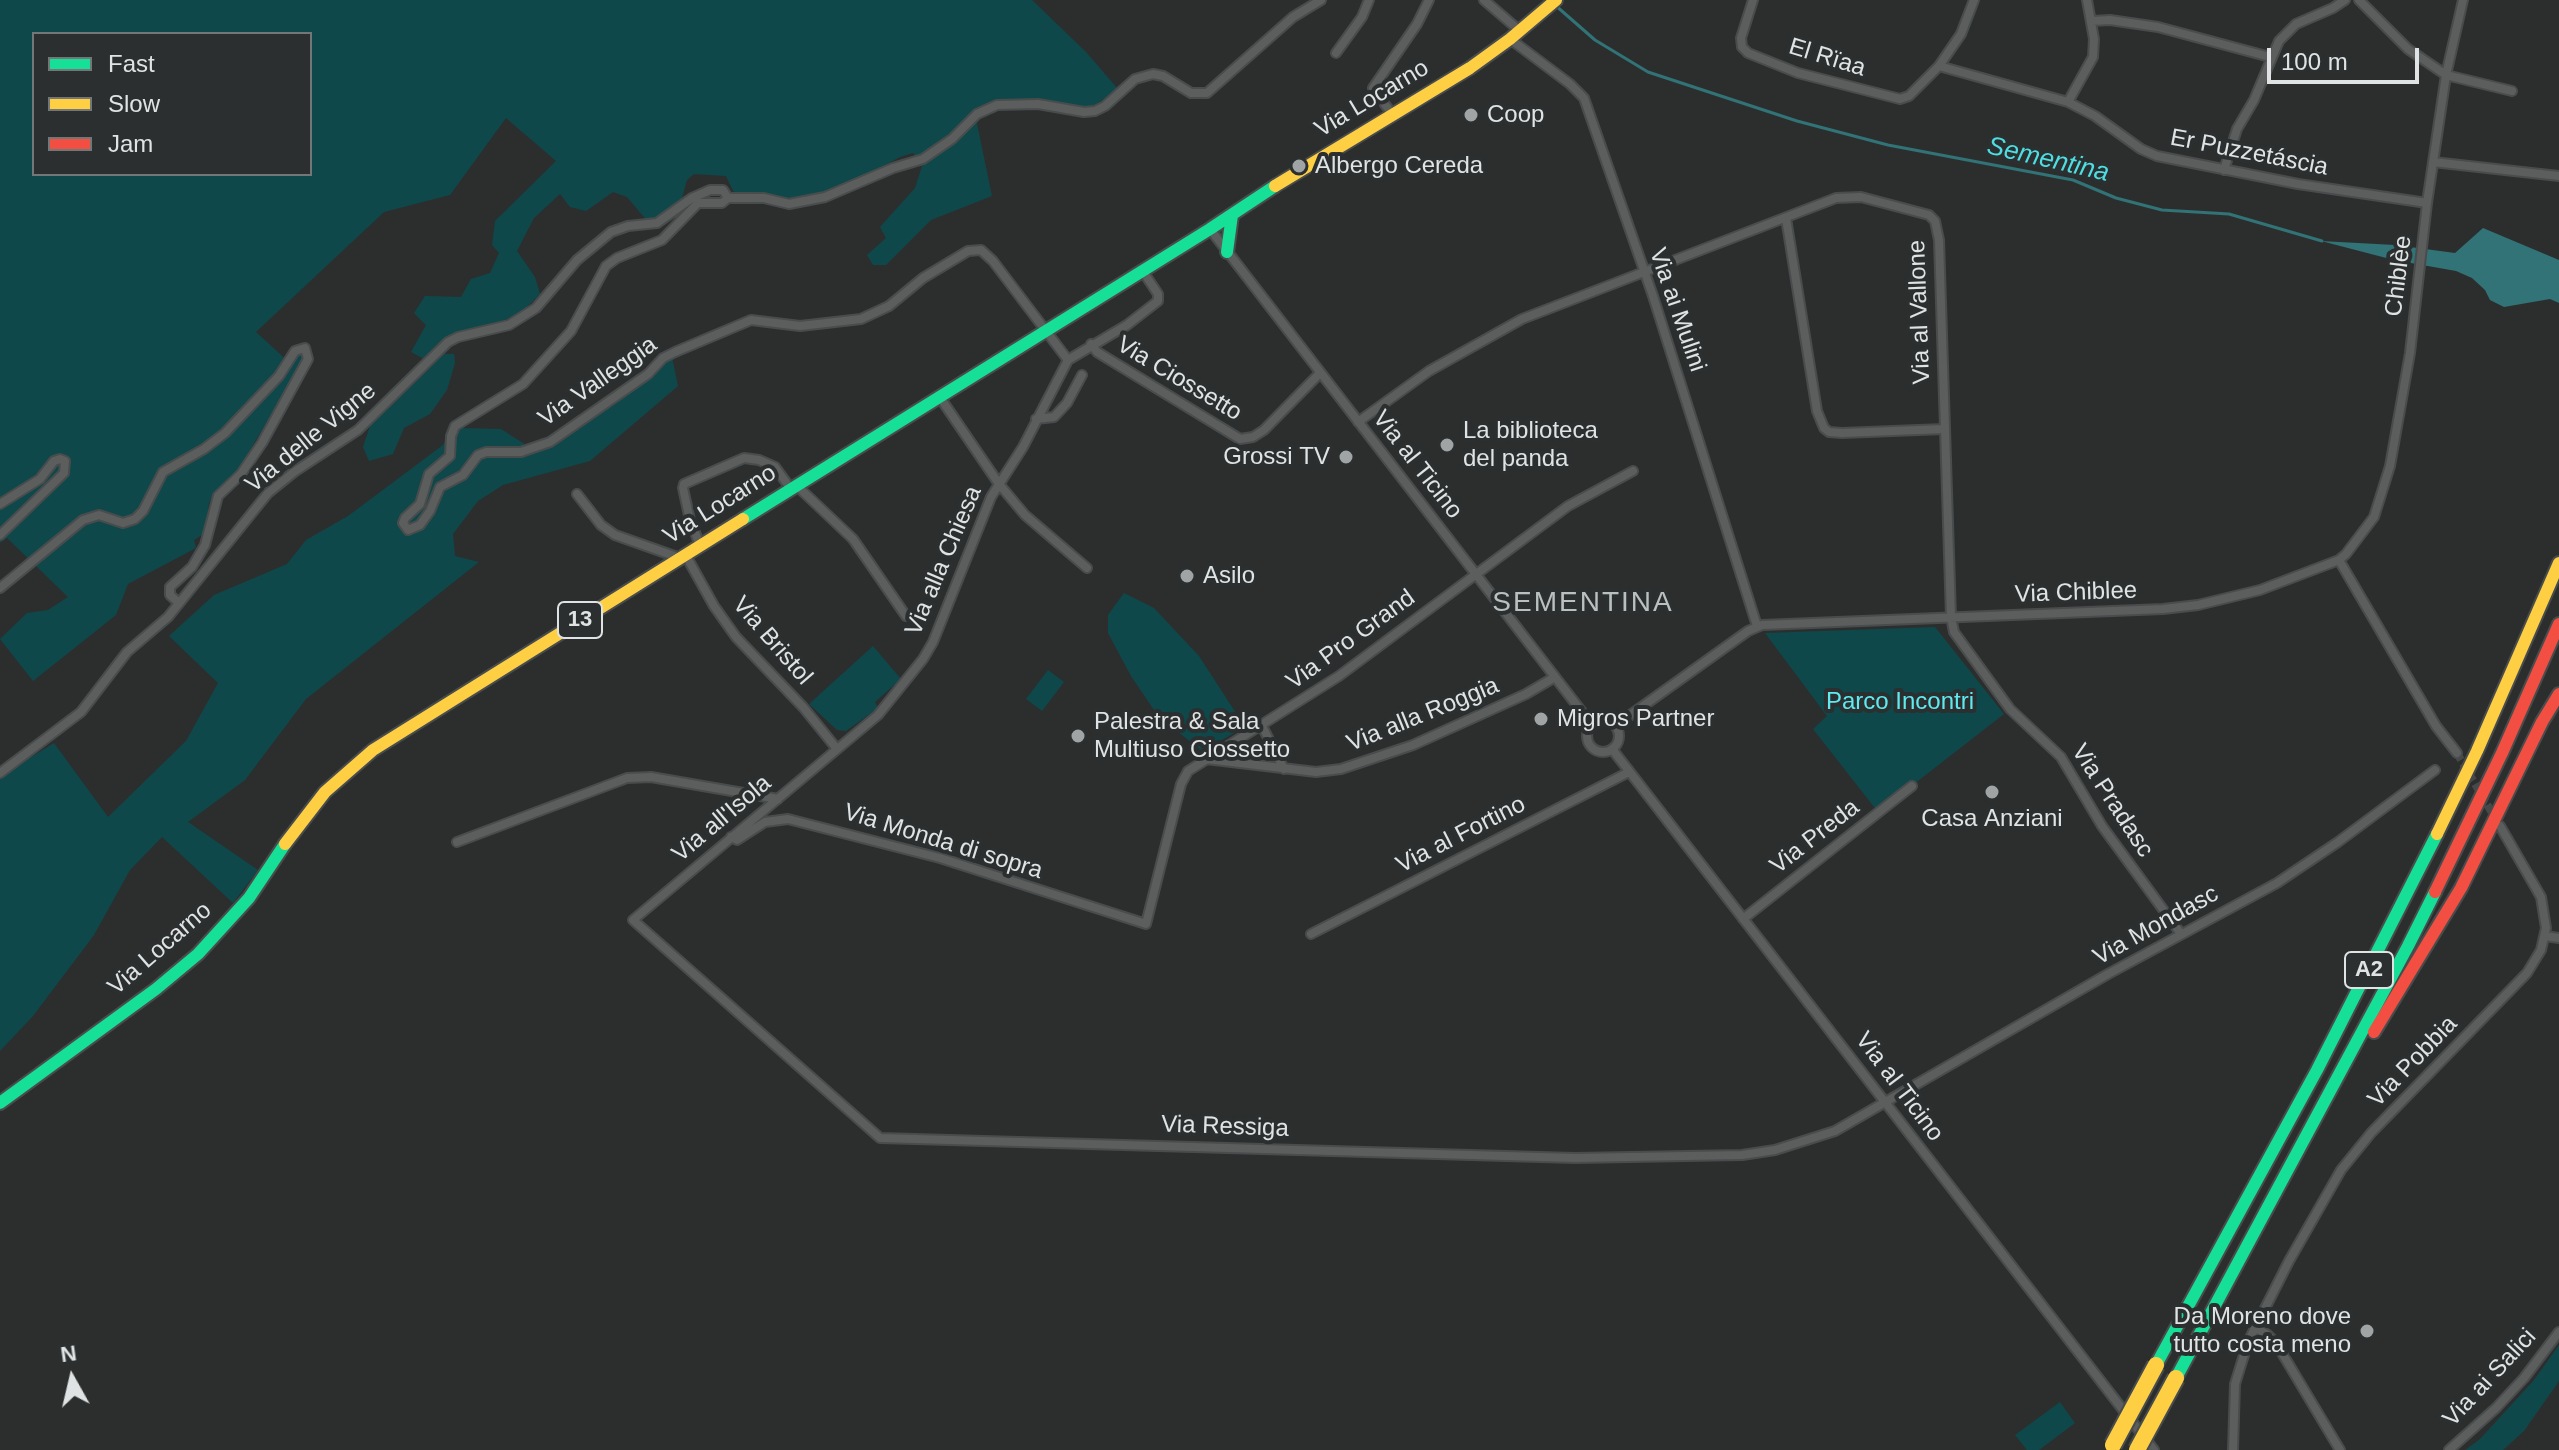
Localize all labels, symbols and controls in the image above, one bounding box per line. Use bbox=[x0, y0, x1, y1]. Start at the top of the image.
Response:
legend bbox=[32, 32, 312, 176]
scale bar bbox=[2271, 32, 2423, 82]
street label: El Rïaa bbox=[1785, 33, 1869, 83]
text: 100 m bbox=[2281, 48, 2348, 75]
text: Fast bbox=[108, 50, 155, 77]
street label: Via Locarno bbox=[1310, 54, 1434, 144]
text: Slow bbox=[108, 90, 160, 117]
place label: Coop bbox=[1487, 101, 1544, 129]
marker: Coop bbox=[1462, 106, 1480, 124]
street label: Er Puzzetáscia bbox=[2168, 124, 2330, 182]
text: Jam bbox=[108, 130, 153, 157]
water label: Sementina bbox=[1984, 131, 2112, 189]
place label: Albergo Cereda bbox=[1315, 152, 1483, 180]
marker: Albergo Cereda bbox=[1290, 157, 1308, 175]
street label: Chiblèe bbox=[2380, 234, 2418, 318]
street label: Via al Vallone bbox=[1903, 239, 1937, 385]
street label: Via ai Mulini bbox=[1642, 244, 1712, 376]
street label: Via Ciossetto bbox=[1111, 330, 1247, 428]
street label: Via Valleggia bbox=[533, 331, 663, 433]
street label: Via delle Vigne bbox=[240, 377, 382, 499]
street label: Via al Ticino bbox=[1366, 405, 1468, 525]
place label: La biblioteca del panda bbox=[1463, 417, 1598, 473]
marker: La biblioteca del panda bbox=[1438, 436, 1456, 454]
place label: Grossi TV bbox=[1223, 443, 1330, 471]
marker: Grossi TV bbox=[1337, 448, 1355, 466]
street label: Via Locarno bbox=[658, 459, 782, 551]
street label: Via alla Chiesa bbox=[900, 482, 988, 640]
place label: Asilo bbox=[1203, 562, 1255, 590]
marker: Asilo bbox=[1178, 567, 1196, 585]
street label: Via Chiblee bbox=[2014, 576, 2138, 610]
street label: Via Pro Grand bbox=[1281, 584, 1421, 696]
district label: SEMENTINA bbox=[1492, 586, 1674, 620]
street label: Via Bristol bbox=[726, 591, 818, 691]
road number: 13 bbox=[558, 602, 602, 638]
street label: Via alla Roggia bbox=[1343, 671, 1503, 759]
park label: Parco Incontri bbox=[1826, 688, 1974, 716]
place label: Migros Partner bbox=[1557, 705, 1714, 733]
place label: Palestra & Sala Multiuso Ciossetto bbox=[1094, 708, 1290, 764]
marker: Migros Partner bbox=[1532, 710, 1550, 728]
marker: Palestra & Sala Multiuso Ciossetto bbox=[1069, 727, 1087, 745]
street label: Via Pradasc bbox=[2065, 739, 2159, 863]
street label: Via all'Isola bbox=[667, 769, 777, 869]
marker: Casa Anziani bbox=[1983, 783, 2001, 801]
street label: Via al Fortino bbox=[1392, 790, 1530, 880]
street label: Via Preda bbox=[1765, 793, 1865, 881]
street label: Via Monda di sopra bbox=[840, 798, 1046, 886]
place label: Casa Anziani bbox=[1921, 805, 2063, 833]
street label: Via Mondasc bbox=[2089, 880, 2223, 972]
street label: Via Locarno bbox=[102, 896, 218, 1002]
road number: A2 bbox=[2345, 952, 2393, 988]
street label: Via Pobbia bbox=[2362, 1010, 2464, 1114]
street label: Via al Ticino bbox=[1849, 1027, 1949, 1147]
street label: Via Ressiga bbox=[1161, 1110, 1289, 1144]
place label: Da Moreno dove tutto costa meno bbox=[2174, 1303, 2351, 1359]
marker: Da Moreno dove tutto costa meno bbox=[2358, 1322, 2376, 1340]
street label: Via ai Salici bbox=[2437, 1323, 2543, 1433]
north arrow bbox=[32, 1338, 112, 1418]
text: N bbox=[59, 1340, 78, 1367]

